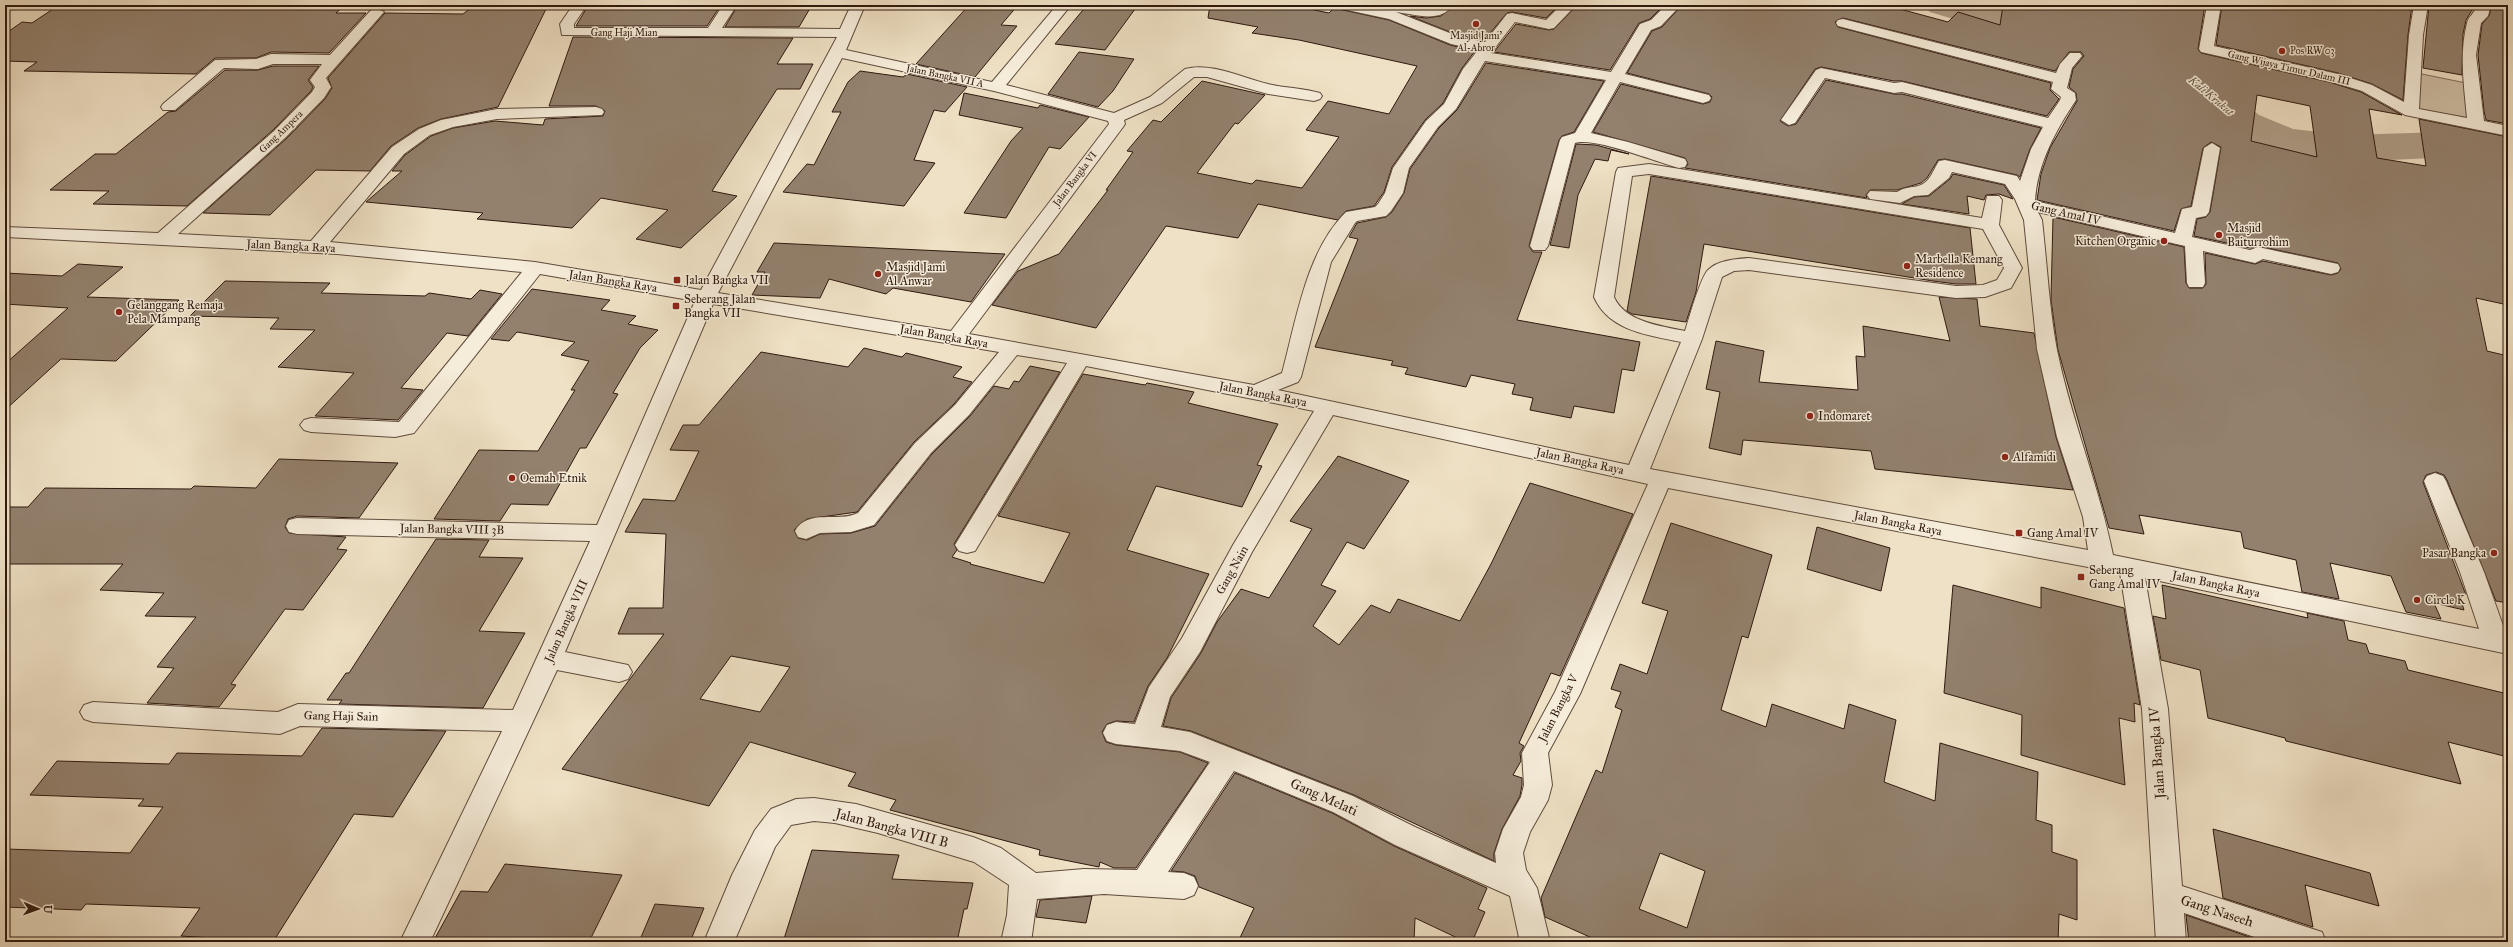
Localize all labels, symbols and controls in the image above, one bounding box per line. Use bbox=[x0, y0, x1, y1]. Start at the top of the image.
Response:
marker: Masjid Jami' Al-Abror bbox=[1471, 19, 1481, 29]
street label: Gang Haji Mian bbox=[591, 27, 658, 39]
place label: Masjid Jami' Al-Abror bbox=[1450, 30, 1503, 54]
place label: Pos RW 03 bbox=[2290, 45, 2335, 57]
marker: Pos RW 03 bbox=[2277, 46, 2287, 56]
street label: Gang Wijaya Timur Dalam III bbox=[2227, 48, 2351, 88]
street label: Jalan Bangka VII A bbox=[904, 62, 985, 91]
water label: Kali Krukut bbox=[2185, 73, 2236, 119]
street label: Gang Ampera bbox=[257, 108, 306, 156]
street label: Jalan Bangka VI bbox=[1050, 149, 1100, 210]
street label: Gang Amal IV bbox=[2030, 198, 2103, 229]
place label: Masjid Baiturrohim bbox=[2227, 221, 2289, 249]
marker: Masjid Baiturrohim bbox=[2214, 230, 2224, 240]
place label: Kitchen Organic bbox=[2075, 234, 2156, 249]
marker: Kitchen Organic bbox=[2159, 236, 2169, 246]
street label: Jalan Bangka Raya bbox=[244, 237, 337, 256]
place label: Marbella Kemang Residence bbox=[1915, 252, 2003, 280]
place label: Masjid Jami Al Anwar bbox=[885, 260, 946, 288]
marker: Marbella Kemang Residence bbox=[1902, 261, 1912, 271]
street label: Jalan Bangka Raya bbox=[566, 267, 659, 296]
marker: Masjid Jami Al Anwar bbox=[873, 269, 883, 279]
place label: Jalan Bangka VII bbox=[683, 273, 769, 288]
marker: Jalan Bangka VII bbox=[672, 275, 682, 285]
place label: Seberang Jalan Bangka VII bbox=[684, 292, 756, 321]
place label: Gelanggang Remaja Pela Mampang bbox=[127, 298, 224, 327]
marker: Seberang Jalan Bangka VII bbox=[671, 301, 681, 311]
marker: Gelanggang Remaja Pela Mampang bbox=[114, 307, 124, 317]
street label: Jalan Bangka Raya bbox=[897, 321, 990, 352]
street label: Jalan Bangka Raya bbox=[1216, 378, 1309, 411]
place label: Indomaret bbox=[1818, 409, 1871, 423]
marker: Indomaret bbox=[1805, 411, 1815, 421]
street label: Jalan Bangka Raya bbox=[1533, 444, 1626, 478]
place label: Alfamidi bbox=[2012, 450, 2057, 464]
marker: Alfamidi bbox=[2000, 452, 2010, 462]
place label: Oemah Etnik bbox=[520, 471, 587, 485]
marker: Oemah Etnik bbox=[507, 473, 517, 483]
street label: Jalan Bangka Raya bbox=[1851, 507, 1944, 540]
street label: Jalan Bangka VIII 3B bbox=[398, 521, 504, 538]
place label: Gang Amal IV bbox=[2027, 526, 2099, 541]
marker: Gang Amal IV bbox=[2014, 528, 2024, 538]
street label: Gang Nain bbox=[1213, 543, 1252, 597]
place label: Pasar Bangka bbox=[2422, 546, 2487, 561]
marker: Pasar Bangka bbox=[2489, 548, 2499, 558]
place label: Seberang Gang Amal IV bbox=[2089, 563, 2161, 592]
street label: Jalan Bangka Raya bbox=[2169, 567, 2262, 601]
marker: Seberang Gang Amal IV bbox=[2076, 572, 2086, 582]
street label: Jalan Bangka VIII bbox=[541, 577, 591, 667]
place label: Circle K bbox=[2425, 593, 2466, 607]
marker: Circle K bbox=[2412, 595, 2422, 605]
street label: Jalan Bangka V bbox=[1534, 671, 1582, 746]
street label: Jalan Bangka IV bbox=[2145, 705, 2170, 801]
street label: Gang Haji Sain bbox=[304, 708, 379, 725]
street label: Gang Melati bbox=[1288, 775, 1360, 819]
street label: Jalan Bangka VIII B bbox=[831, 804, 950, 852]
north arrow bbox=[18, 889, 58, 929]
street label: Gang Naseeh bbox=[2179, 891, 2256, 931]
text: U bbox=[41, 905, 54, 914]

